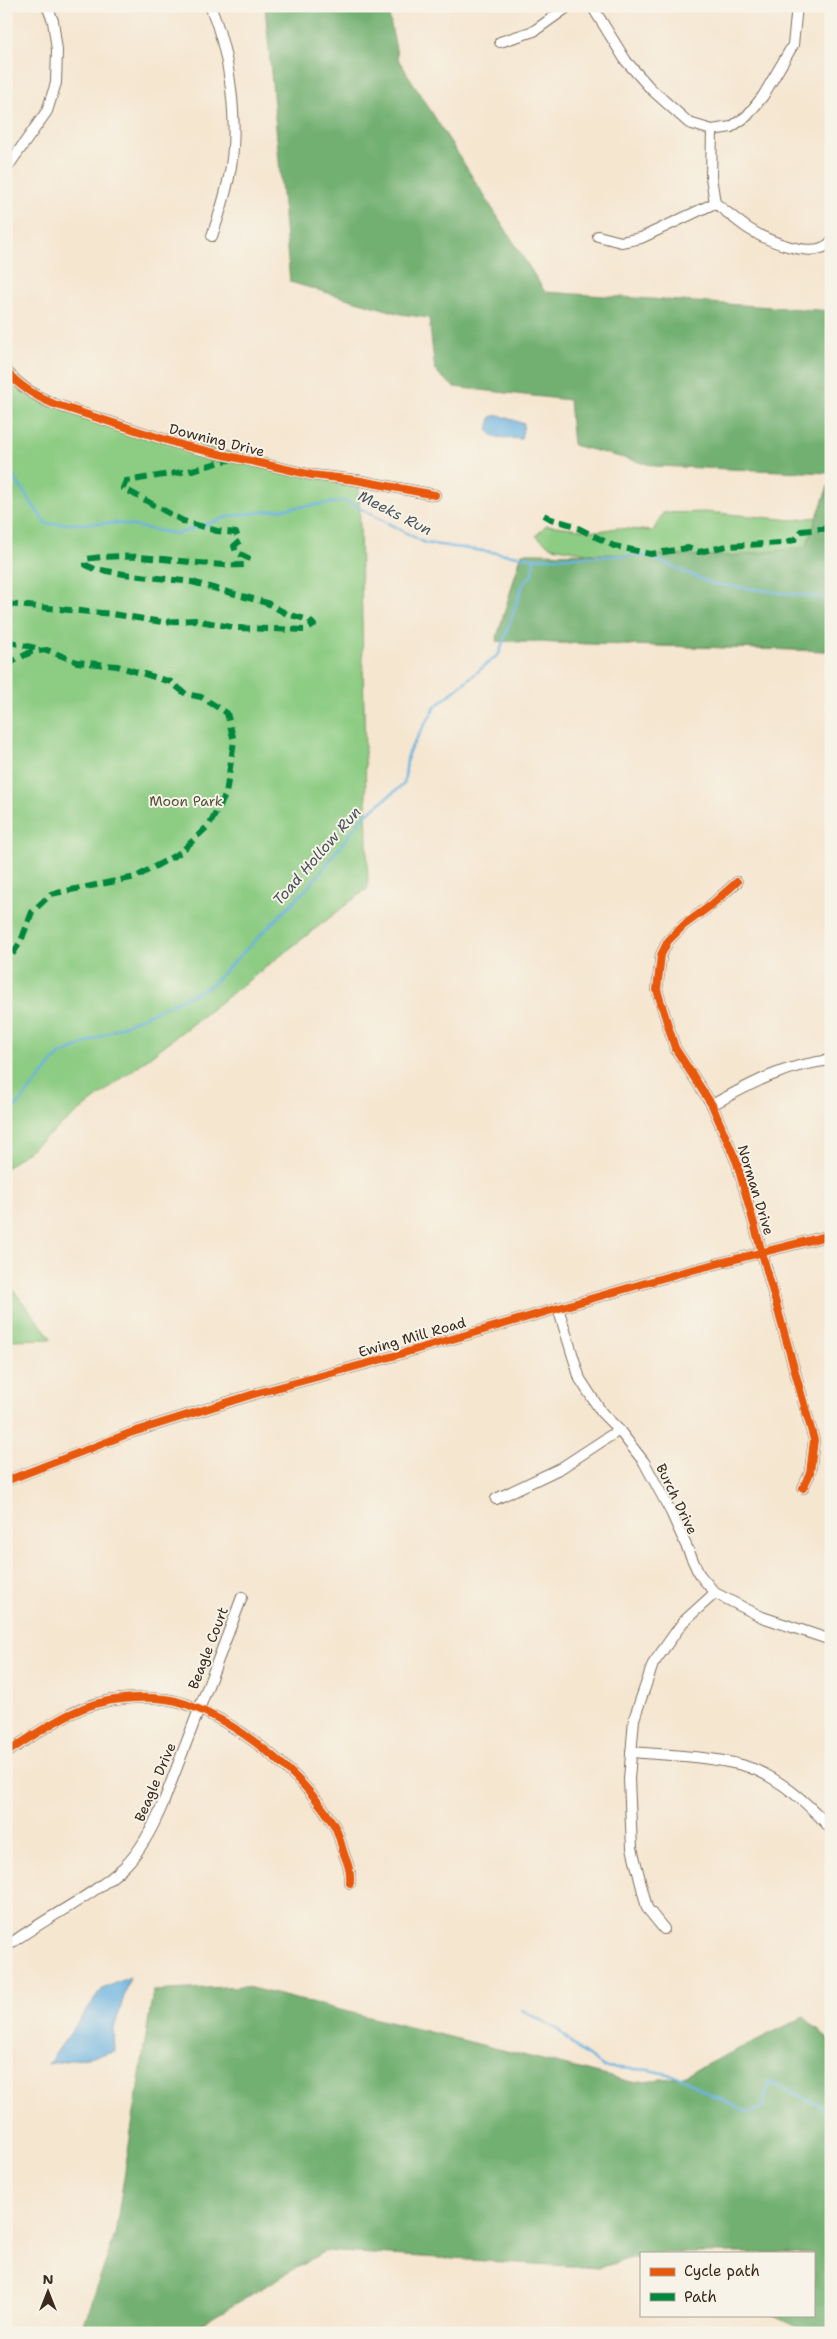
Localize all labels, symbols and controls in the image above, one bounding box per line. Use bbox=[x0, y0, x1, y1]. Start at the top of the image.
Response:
street label: Downing Drive bbox=[167, 419, 267, 461]
water label: Meeks Run bbox=[355, 486, 435, 540]
park label: Moon Park bbox=[149, 792, 223, 810]
water label: Toad Hollow Run bbox=[269, 802, 365, 910]
street label: Norman Drive bbox=[734, 1143, 778, 1237]
street label: Ewing Mill Road bbox=[356, 1313, 468, 1361]
street label: Burch Drive bbox=[652, 1461, 702, 1537]
street label: Beagle Court bbox=[184, 1604, 232, 1692]
street label: Beagle Drive bbox=[130, 1740, 180, 1824]
legend bbox=[640, 2252, 814, 2316]
text: Cycle path bbox=[684, 2261, 760, 2281]
north arrow bbox=[22, 2266, 72, 2316]
text: N bbox=[42, 2270, 54, 2288]
text: Path bbox=[684, 2287, 717, 2307]

